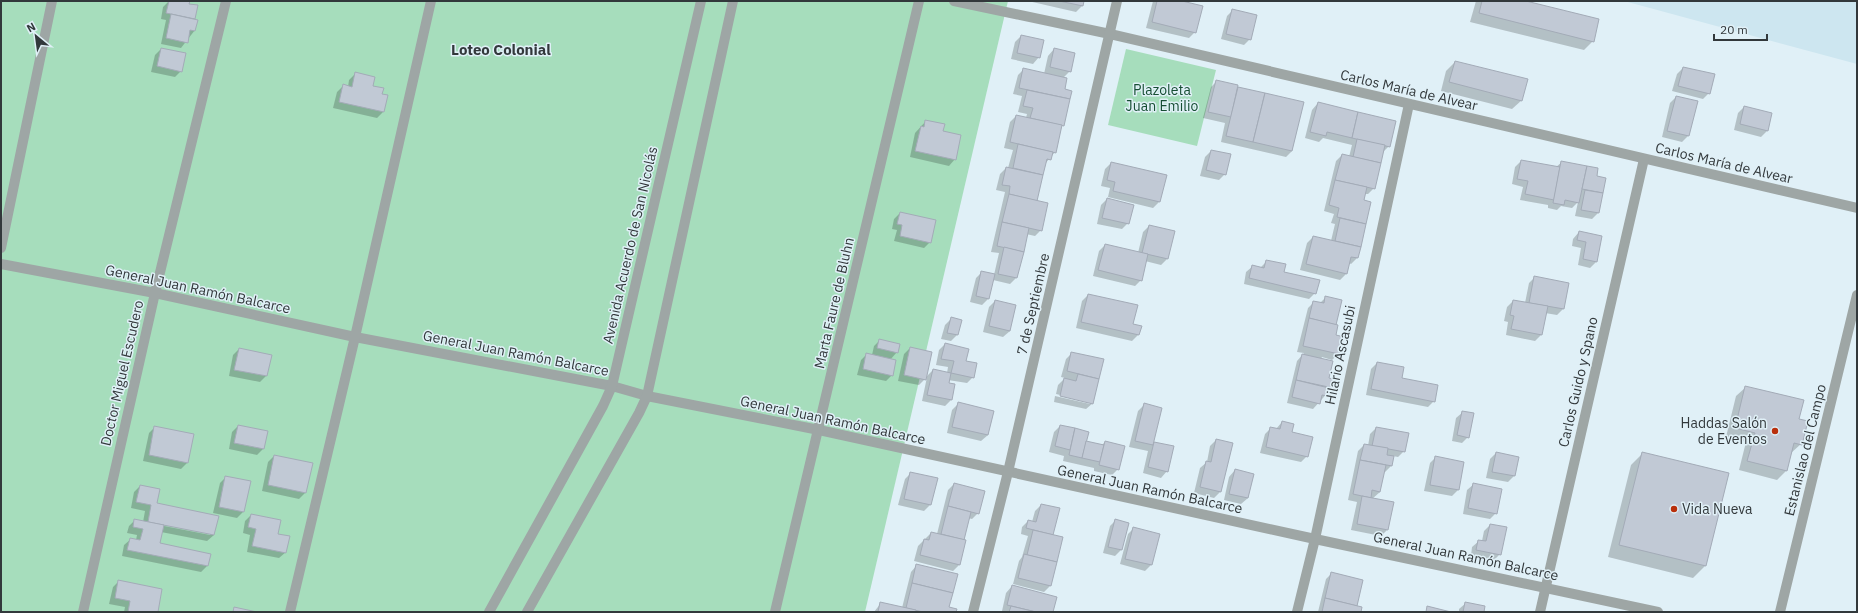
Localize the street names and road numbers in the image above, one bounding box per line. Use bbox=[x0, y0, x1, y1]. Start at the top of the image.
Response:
street label: Carlos María de Alvear bbox=[1339, 65, 1479, 115]
street label: Carlos María de Alvear bbox=[1654, 138, 1794, 188]
street label: Avenida Acuerdo de San Nicolás bbox=[599, 145, 662, 345]
street label: Marta Faure de Bluhn bbox=[810, 235, 858, 371]
street label: 7 de Septiembre bbox=[1013, 251, 1054, 357]
street label: General Juan Ramón Balcarce bbox=[104, 261, 293, 317]
street label: Doctor Miguel Escudero bbox=[96, 298, 148, 448]
street label: Hilario Ascasubi bbox=[1321, 304, 1359, 406]
street label: Carlos Guido y Spano bbox=[1554, 315, 1602, 449]
street label: General Juan Ramón Balcarce bbox=[422, 326, 611, 380]
street label: Estanislao del Campo bbox=[1780, 382, 1830, 518]
street label: General Juan Ramón Balcarce bbox=[739, 392, 928, 448]
street label: General Juan Ramón Balcarce bbox=[1056, 461, 1245, 517]
street label: General Juan Ramón Balcarce bbox=[1372, 528, 1561, 584]

